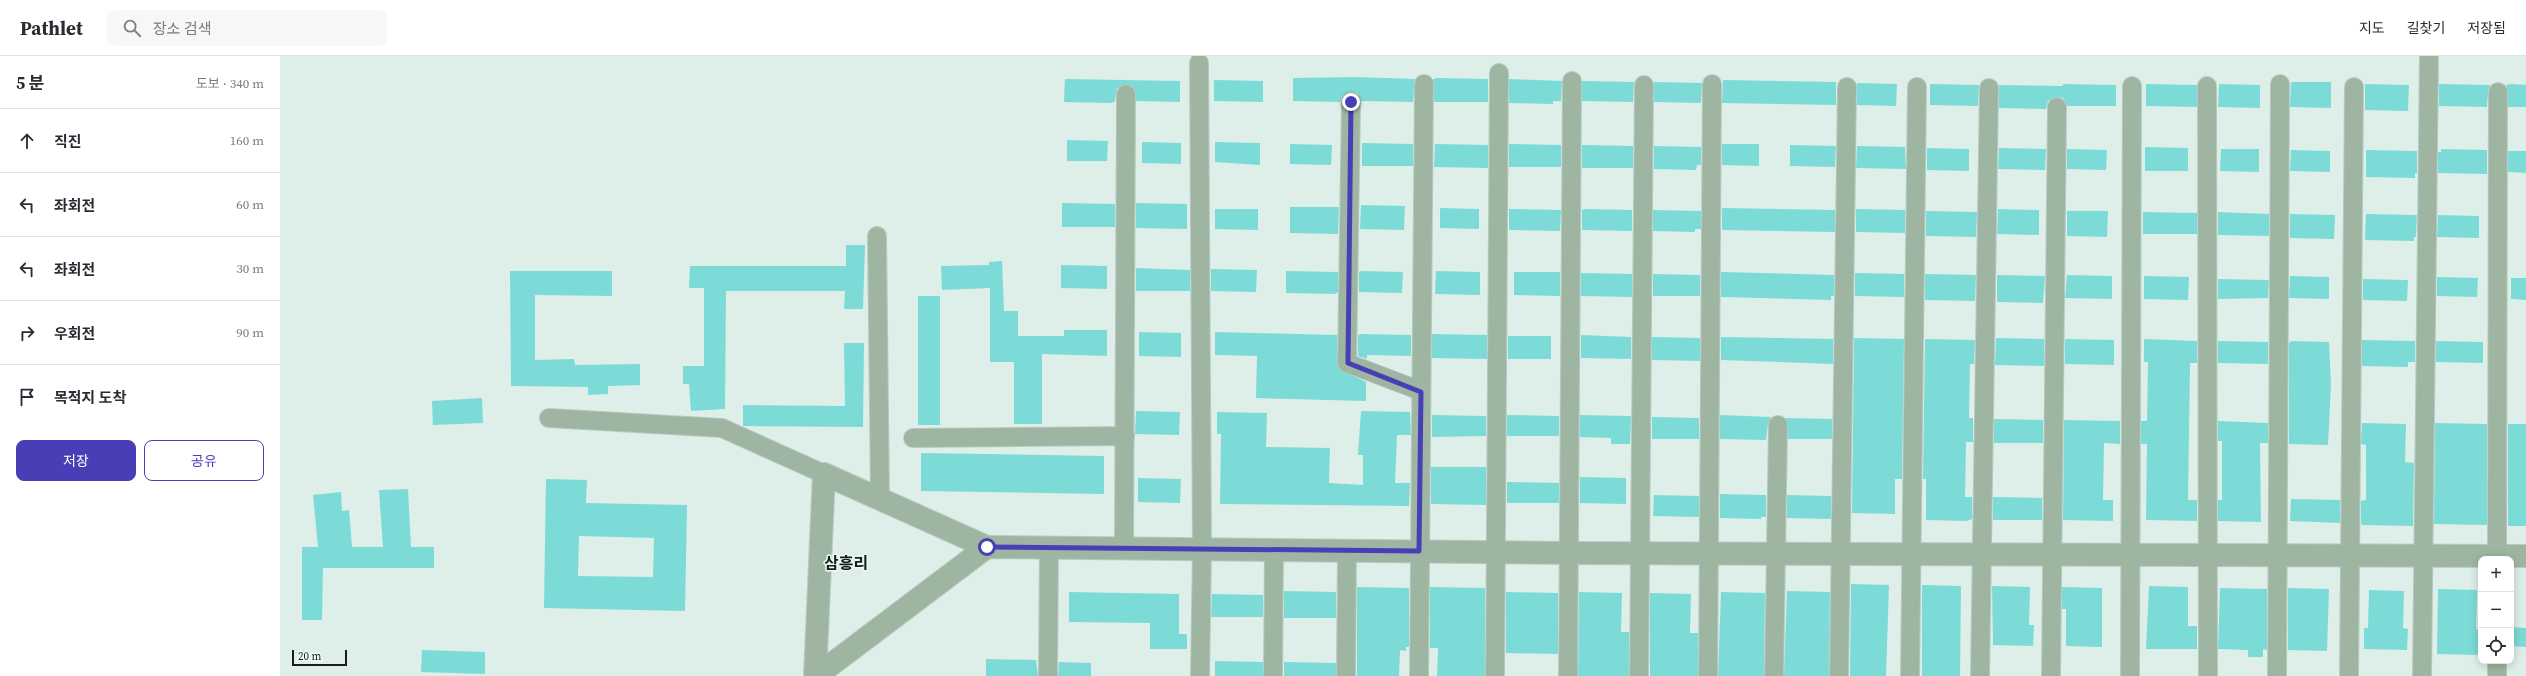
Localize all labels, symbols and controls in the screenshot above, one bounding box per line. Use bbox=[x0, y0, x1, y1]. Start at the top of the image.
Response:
search box bbox=[107, 10, 387, 46]
text: Pathlet bbox=[20, 15, 83, 41]
icon: search bbox=[121, 17, 143, 39]
text: 장소 검색 bbox=[153, 18, 212, 39]
text: 지도 bbox=[2359, 18, 2385, 38]
text: 길찾기 bbox=[2407, 18, 2445, 38]
text: 저장됨 bbox=[2467, 18, 2506, 38]
text: 5 분 bbox=[16, 71, 45, 95]
text: 도보 · 340 m bbox=[196, 75, 264, 92]
route end bbox=[1342, 93, 1360, 111]
icon: ahead bbox=[16, 130, 38, 152]
text: 직진 bbox=[54, 131, 82, 152]
text: 160 m bbox=[230, 132, 264, 149]
icon: left bbox=[16, 194, 38, 216]
text: 좌회전 bbox=[54, 195, 95, 216]
text: 60 m bbox=[236, 196, 264, 213]
icon: left bbox=[16, 258, 38, 280]
text: 좌회전 bbox=[54, 259, 95, 280]
text: 30 m bbox=[236, 260, 264, 277]
icon: right bbox=[16, 322, 38, 344]
text: 우회전 bbox=[54, 323, 95, 344]
text: 90 m bbox=[236, 324, 264, 341]
icon: arrive bbox=[16, 386, 38, 408]
text: 목적지 도착 bbox=[54, 387, 126, 408]
button: 저장 bbox=[16, 440, 136, 481]
button: 공유 bbox=[144, 440, 264, 481]
route start bbox=[978, 538, 996, 556]
district label: 삼흥리 bbox=[824, 552, 868, 574]
map controls bbox=[2478, 556, 2514, 664]
button: + bbox=[2478, 556, 2514, 592]
button: − bbox=[2478, 592, 2514, 628]
button: locate bbox=[2478, 628, 2514, 664]
scale bar bbox=[292, 648, 347, 667]
text: 20 m bbox=[298, 649, 321, 664]

